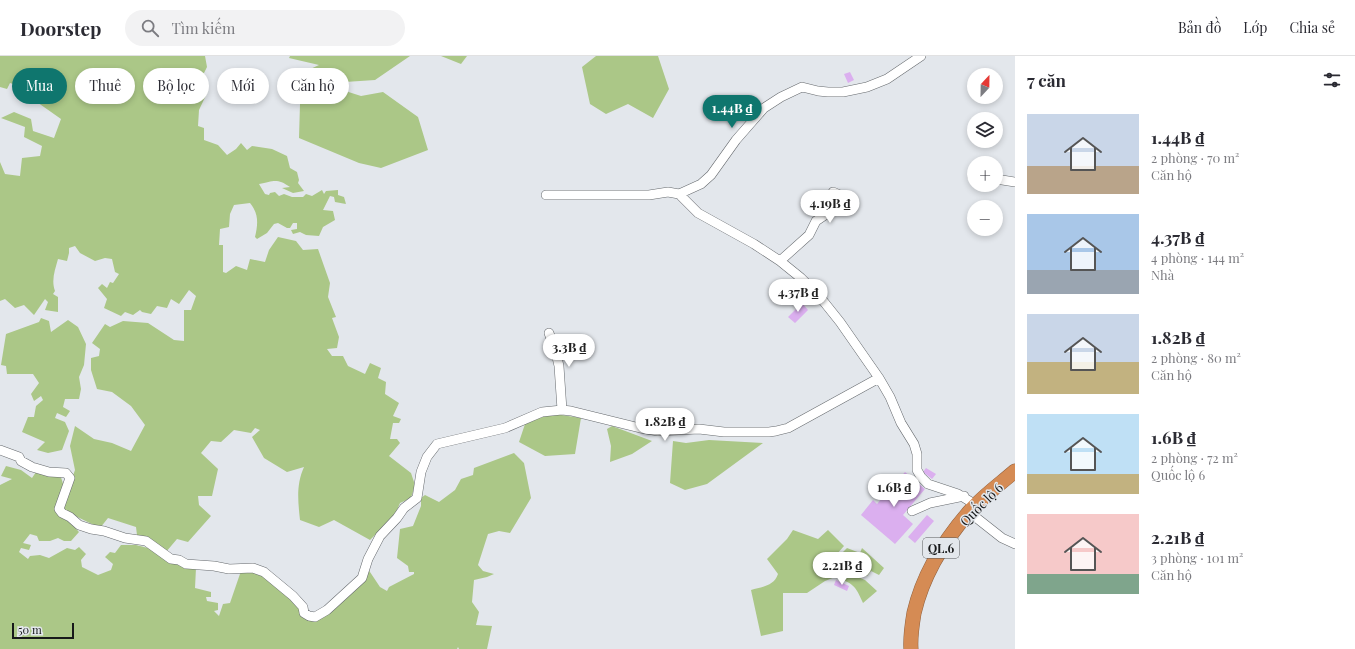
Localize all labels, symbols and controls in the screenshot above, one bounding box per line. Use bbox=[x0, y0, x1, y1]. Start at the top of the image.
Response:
search box bbox=[125, 10, 405, 46]
text: Doorstep bbox=[20, 15, 101, 41]
icon: search bbox=[139, 17, 161, 39]
text: Tìm kiếm bbox=[171, 18, 235, 38]
text: Bản đồ bbox=[1178, 18, 1221, 37]
text: Lớp bbox=[1243, 18, 1267, 37]
text: Chia sẻ bbox=[1289, 18, 1335, 37]
chip: Mua bbox=[12, 68, 67, 104]
chip: Thuê bbox=[75, 68, 135, 104]
chip: Bộ lọc bbox=[143, 68, 209, 104]
chip: Mới bbox=[217, 68, 269, 104]
chip: Căn hộ bbox=[277, 68, 349, 104]
north arrow bbox=[967, 68, 1003, 104]
map controls bbox=[967, 68, 1003, 236]
text: 7 căn bbox=[1027, 69, 1066, 91]
icon: filters bbox=[1321, 69, 1343, 91]
pin: 1.44B ₫ bbox=[695, 95, 769, 129]
text: 1.44B ₫ bbox=[712, 99, 752, 116]
button: layers bbox=[967, 112, 1003, 148]
text: 1.44B ₫ bbox=[1151, 126, 1204, 148]
icon: home bbox=[1059, 130, 1107, 178]
text: 2 phòng · 70 m² bbox=[1151, 149, 1239, 166]
button: + bbox=[967, 156, 1003, 192]
text: Căn hộ bbox=[1151, 166, 1192, 183]
pin: 4.19B ₫ bbox=[793, 190, 867, 224]
text: 4.19B ₫ bbox=[810, 194, 850, 211]
button: − bbox=[967, 200, 1003, 236]
text: 4.37B ₫ bbox=[1151, 226, 1204, 248]
icon: home bbox=[1059, 230, 1107, 278]
text: 4 phòng · 144 m² bbox=[1151, 249, 1244, 266]
text: Nhà bbox=[1151, 266, 1174, 283]
pin: 4.37B ₫ bbox=[761, 279, 835, 313]
text: 4.37B ₫ bbox=[778, 283, 818, 300]
text: 1.82B ₫ bbox=[1151, 326, 1205, 348]
icon: home bbox=[1059, 330, 1107, 378]
pin: 3.3B ₫ bbox=[536, 334, 602, 368]
text: 3.3B ₫ bbox=[552, 338, 586, 355]
text: 2 phòng · 80 m² bbox=[1151, 349, 1241, 366]
text: Căn hộ bbox=[1151, 366, 1192, 383]
pin: 1.82B ₫ bbox=[628, 408, 702, 442]
text: 1.82B ₫ bbox=[644, 412, 686, 429]
text: 1.6B ₫ bbox=[1151, 426, 1196, 448]
icon: home bbox=[1059, 430, 1107, 478]
text: 2 phòng · 72 m² bbox=[1151, 449, 1238, 466]
text: Quốc lộ 6 bbox=[1151, 466, 1205, 483]
pin: 1.6B ₫ bbox=[861, 474, 927, 508]
text: 1.6B ₫ bbox=[877, 478, 911, 495]
street label: Quốc lộ 6 bbox=[955, 478, 1006, 529]
text: 2.21B ₫ bbox=[1151, 526, 1204, 548]
icon: home bbox=[1059, 530, 1107, 578]
road number: QL.6 bbox=[923, 538, 959, 558]
text: 3 phòng · 101 m² bbox=[1151, 549, 1243, 566]
pin: 2.21B ₫ bbox=[805, 552, 879, 586]
text: 2.21B ₫ bbox=[822, 556, 862, 573]
text: Căn hộ bbox=[1151, 566, 1192, 583]
scale bar bbox=[12, 621, 74, 640]
text: 50 m bbox=[18, 622, 42, 637]

